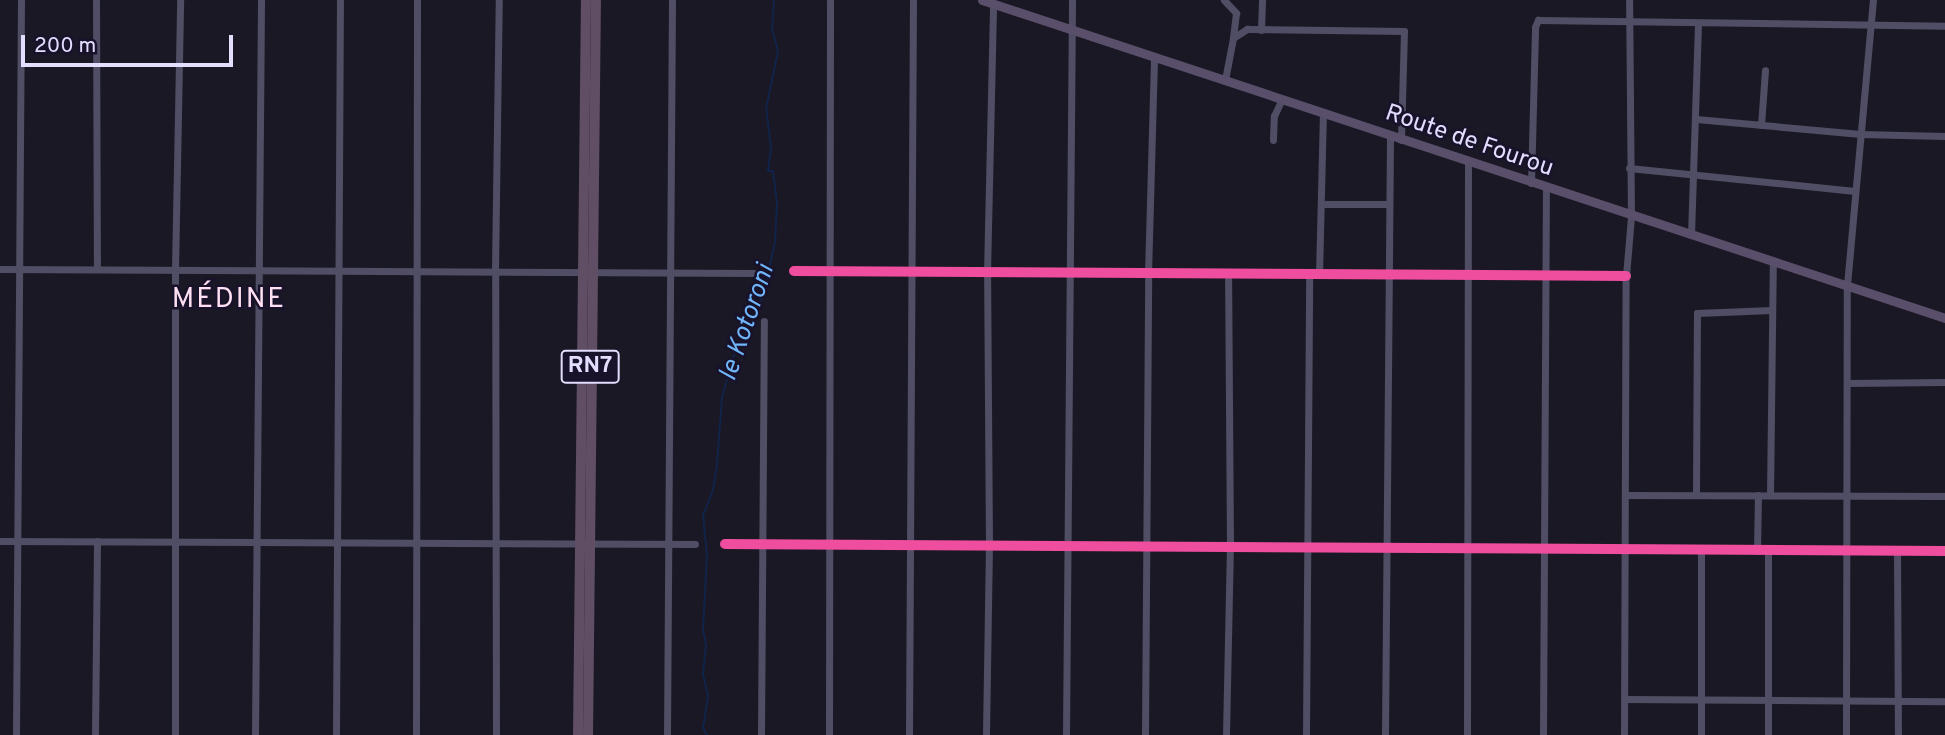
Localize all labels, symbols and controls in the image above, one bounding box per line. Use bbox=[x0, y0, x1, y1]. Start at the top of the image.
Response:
scale bar bbox=[24, 21, 236, 65]
text: 200 m bbox=[34, 33, 96, 60]
street label: Route de Fourou bbox=[1381, 100, 1557, 184]
water label: le Kotoroni bbox=[714, 261, 782, 385]
district label: MÉDINE bbox=[173, 283, 285, 317]
road number: RN7 bbox=[560, 348, 620, 386]

